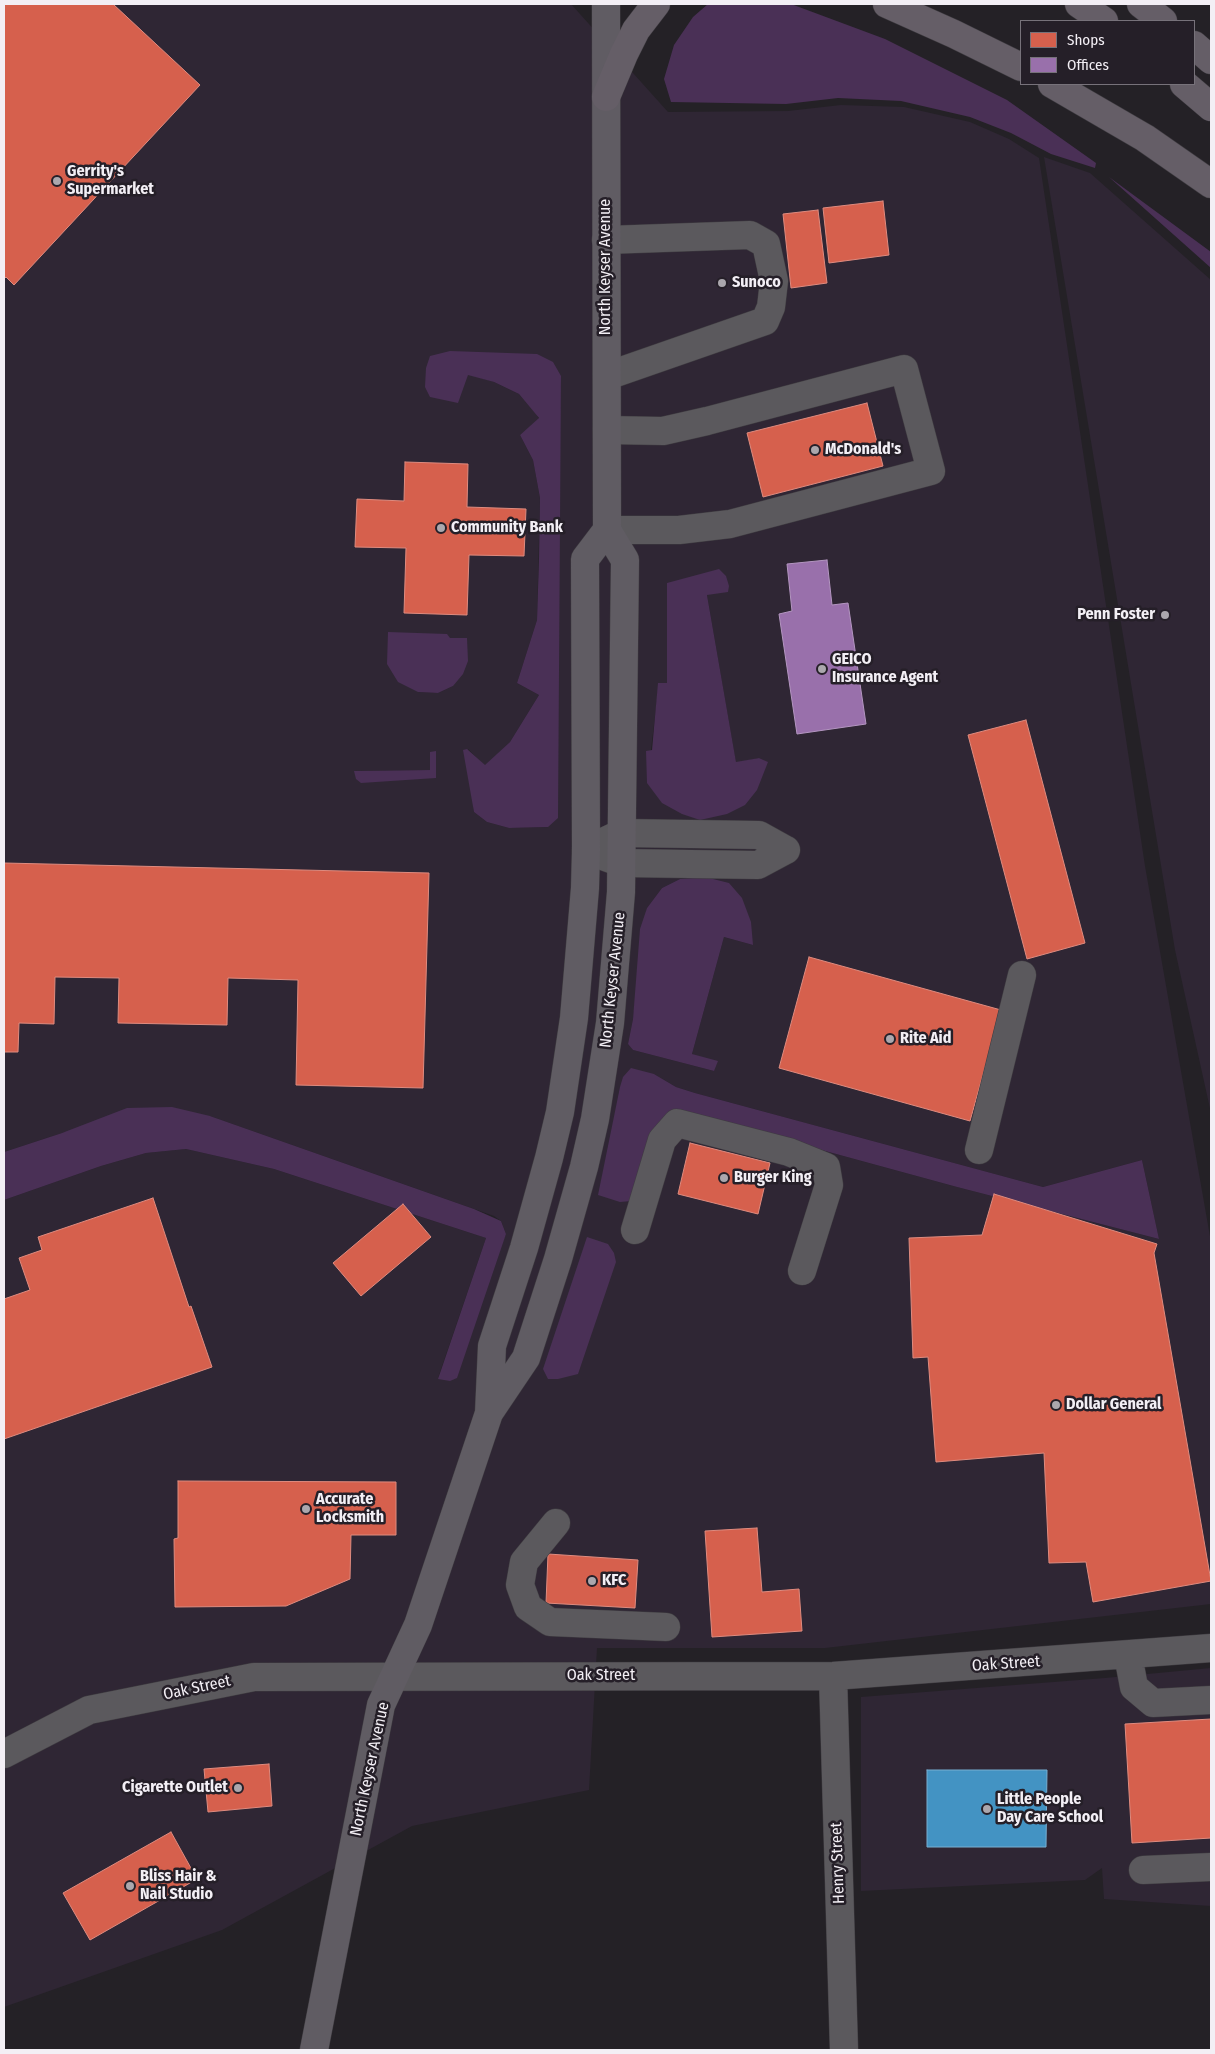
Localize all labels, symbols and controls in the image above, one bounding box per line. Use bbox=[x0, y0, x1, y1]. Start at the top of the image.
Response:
legend bbox=[1020, 20, 1195, 85]
text: Shops bbox=[1067, 31, 1105, 49]
text: Offices bbox=[1067, 56, 1109, 74]
place label: Gerrity's Supermarket bbox=[67, 162, 154, 200]
marker: Gerrity's Supermarket bbox=[51, 175, 63, 187]
street label: North Keyser Avenue bbox=[596, 199, 616, 335]
place label: Sunoco bbox=[732, 273, 781, 293]
marker: Sunoco bbox=[716, 277, 728, 289]
place label: McDonald's bbox=[825, 440, 901, 460]
marker: McDonald's bbox=[809, 444, 821, 456]
place label: Community Bank bbox=[451, 518, 563, 538]
marker: Community Bank bbox=[435, 522, 447, 534]
place label: Penn Foster bbox=[1077, 605, 1155, 625]
marker: Penn Foster bbox=[1159, 609, 1171, 621]
place label: GEICO Insurance Agent bbox=[832, 650, 938, 688]
marker: GEICO Insurance Agent bbox=[816, 663, 828, 675]
street label: North Keyser Avenue bbox=[596, 911, 630, 1049]
place label: Rite Aid bbox=[900, 1029, 951, 1049]
marker: Rite Aid bbox=[884, 1033, 896, 1045]
place label: Burger King bbox=[734, 1168, 812, 1188]
marker: Burger King bbox=[718, 1172, 730, 1184]
place label: Dollar General bbox=[1066, 1395, 1161, 1415]
marker: Dollar General bbox=[1050, 1399, 1062, 1411]
place label: Accurate Locksmith bbox=[316, 1490, 384, 1528]
marker: Accurate Locksmith bbox=[300, 1503, 312, 1515]
place label: KFC bbox=[602, 1571, 626, 1591]
marker: KFC bbox=[586, 1575, 598, 1587]
street label: Oak Street bbox=[971, 1652, 1041, 1676]
street label: Oak Street bbox=[567, 1666, 635, 1686]
street label: Oak Street bbox=[162, 1672, 232, 1704]
street label: North Keyser Avenue bbox=[346, 1700, 394, 1838]
place label: Cigarette Outlet bbox=[122, 1778, 228, 1798]
marker: Cigarette Outlet bbox=[232, 1782, 244, 1794]
place label: Little People Day Care School bbox=[997, 1790, 1103, 1828]
marker: Little People Day Care School bbox=[981, 1803, 993, 1815]
street label: Henry Street bbox=[827, 1822, 849, 1904]
place label: Bliss Hair & Nail Studio bbox=[140, 1867, 217, 1905]
marker: Bliss Hair & Nail Studio bbox=[124, 1880, 136, 1892]

